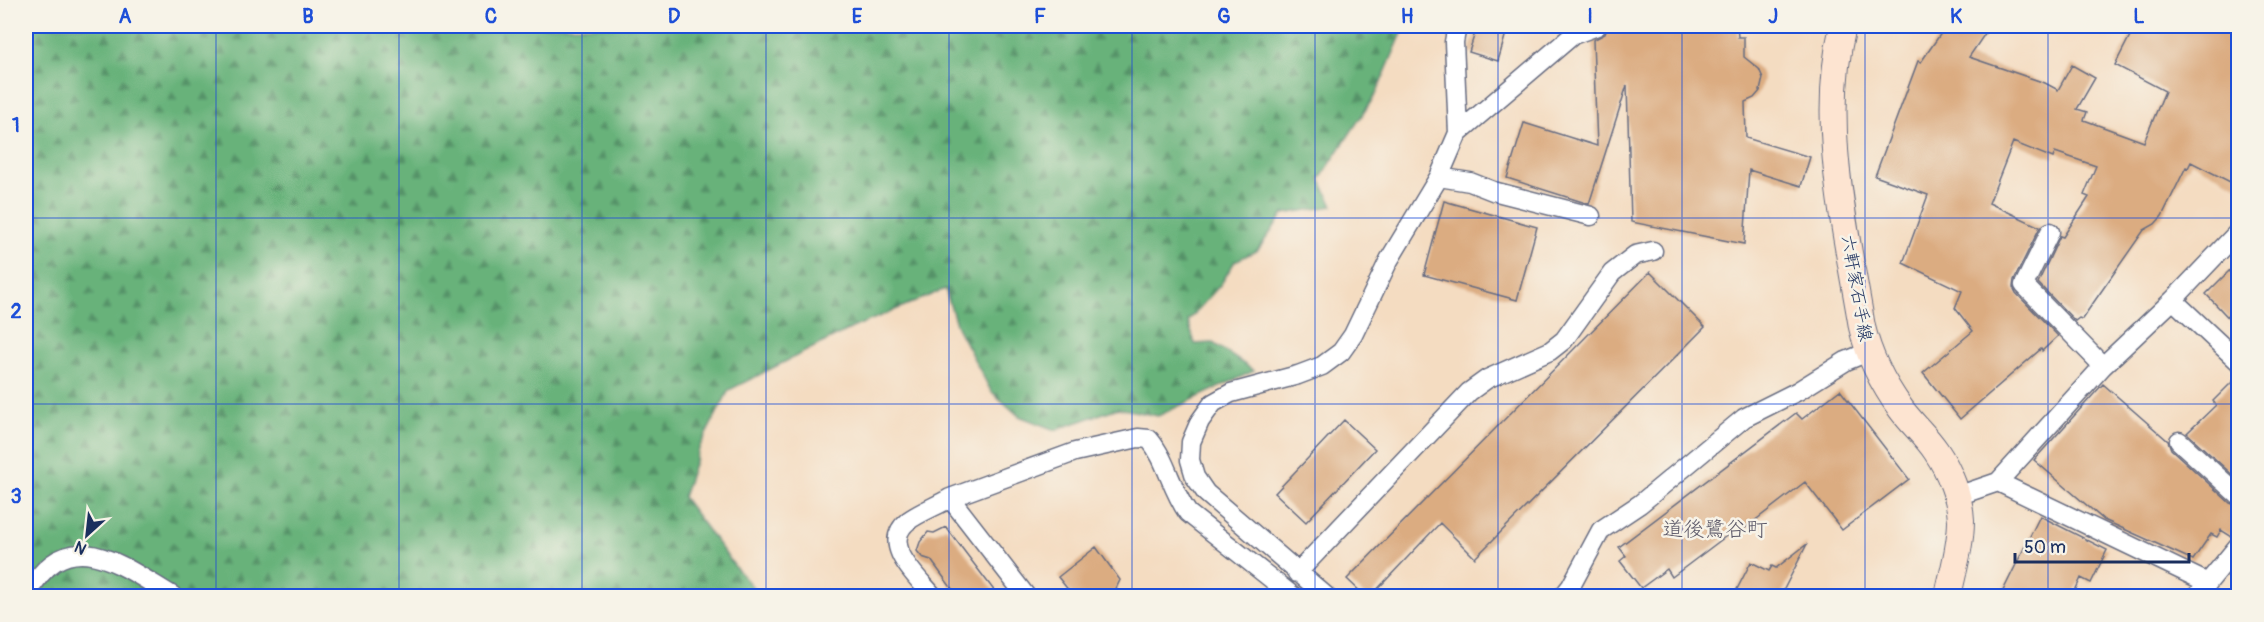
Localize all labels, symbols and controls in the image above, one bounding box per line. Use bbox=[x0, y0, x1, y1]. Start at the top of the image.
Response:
text: A bbox=[119, 4, 132, 29]
text: B bbox=[302, 4, 314, 29]
text: C bbox=[485, 4, 497, 29]
text: D bbox=[668, 4, 681, 29]
text: E bbox=[852, 4, 863, 29]
text: F bbox=[1034, 4, 1046, 29]
text: G bbox=[1217, 4, 1231, 29]
text: H bbox=[1401, 4, 1414, 29]
text: I bbox=[1587, 4, 1593, 29]
text: J bbox=[1768, 4, 1778, 29]
text: K bbox=[1950, 4, 1962, 29]
text: L bbox=[2133, 4, 2145, 29]
text: 1 bbox=[12, 113, 20, 138]
street label: 六軒家石手線 bbox=[1836, 233, 1877, 343]
text: 2 bbox=[10, 299, 22, 324]
text: 3 bbox=[10, 484, 22, 509]
north arrow bbox=[57, 505, 117, 565]
district label: 道後鷺谷町 bbox=[1663, 516, 1768, 543]
scale bar bbox=[2015, 526, 2189, 564]
text: N bbox=[71, 536, 90, 559]
text: 50 m bbox=[2024, 536, 2066, 559]

